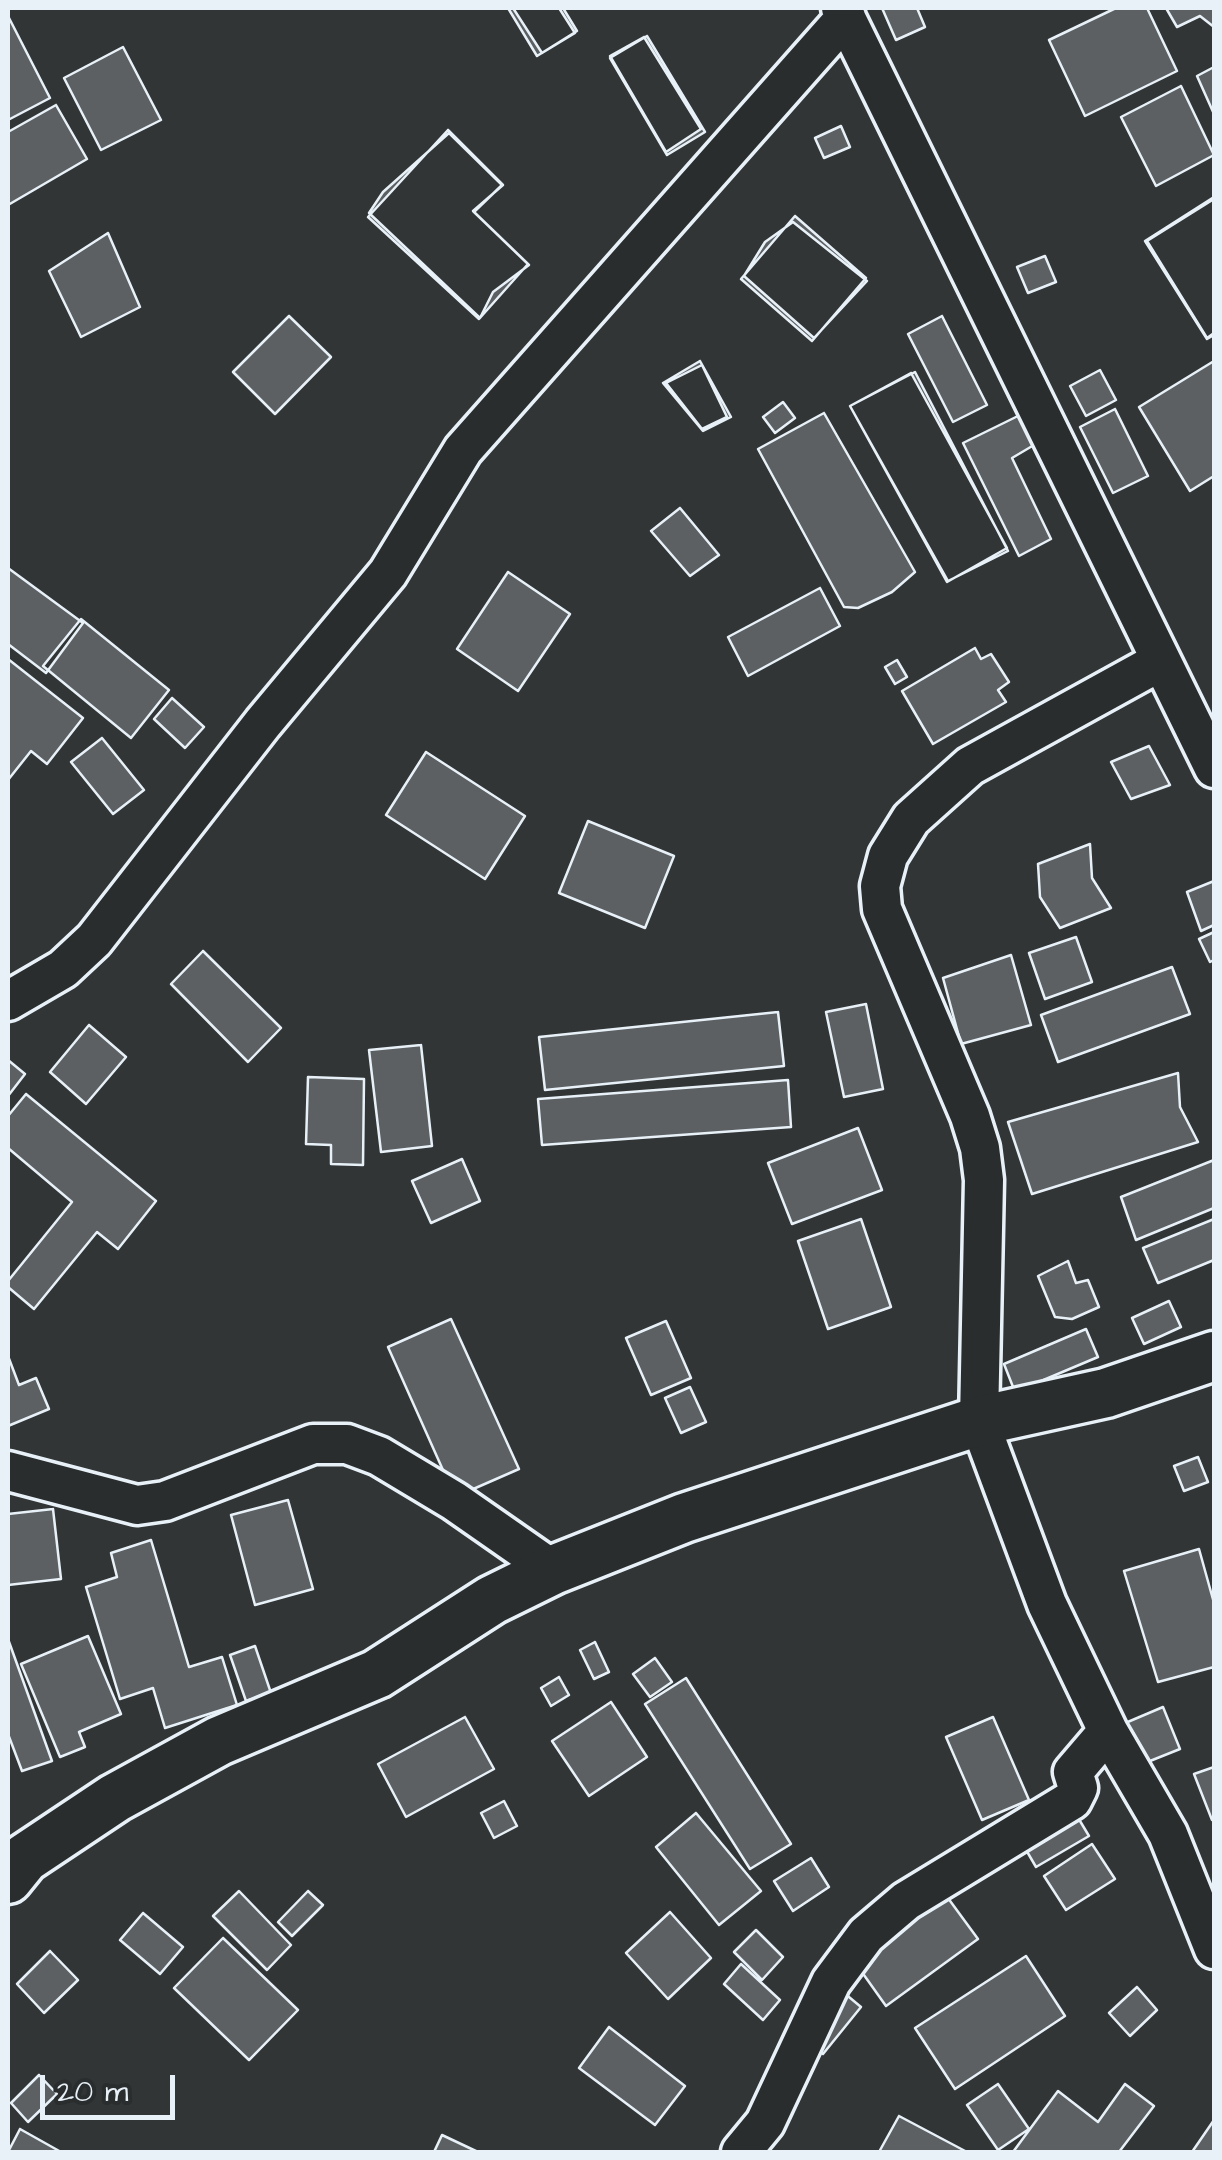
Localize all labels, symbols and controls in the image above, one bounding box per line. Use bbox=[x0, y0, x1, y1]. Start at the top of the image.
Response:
scale bar bbox=[45, 2055, 180, 2117]
text: 20 m bbox=[57, 2071, 128, 2113]

